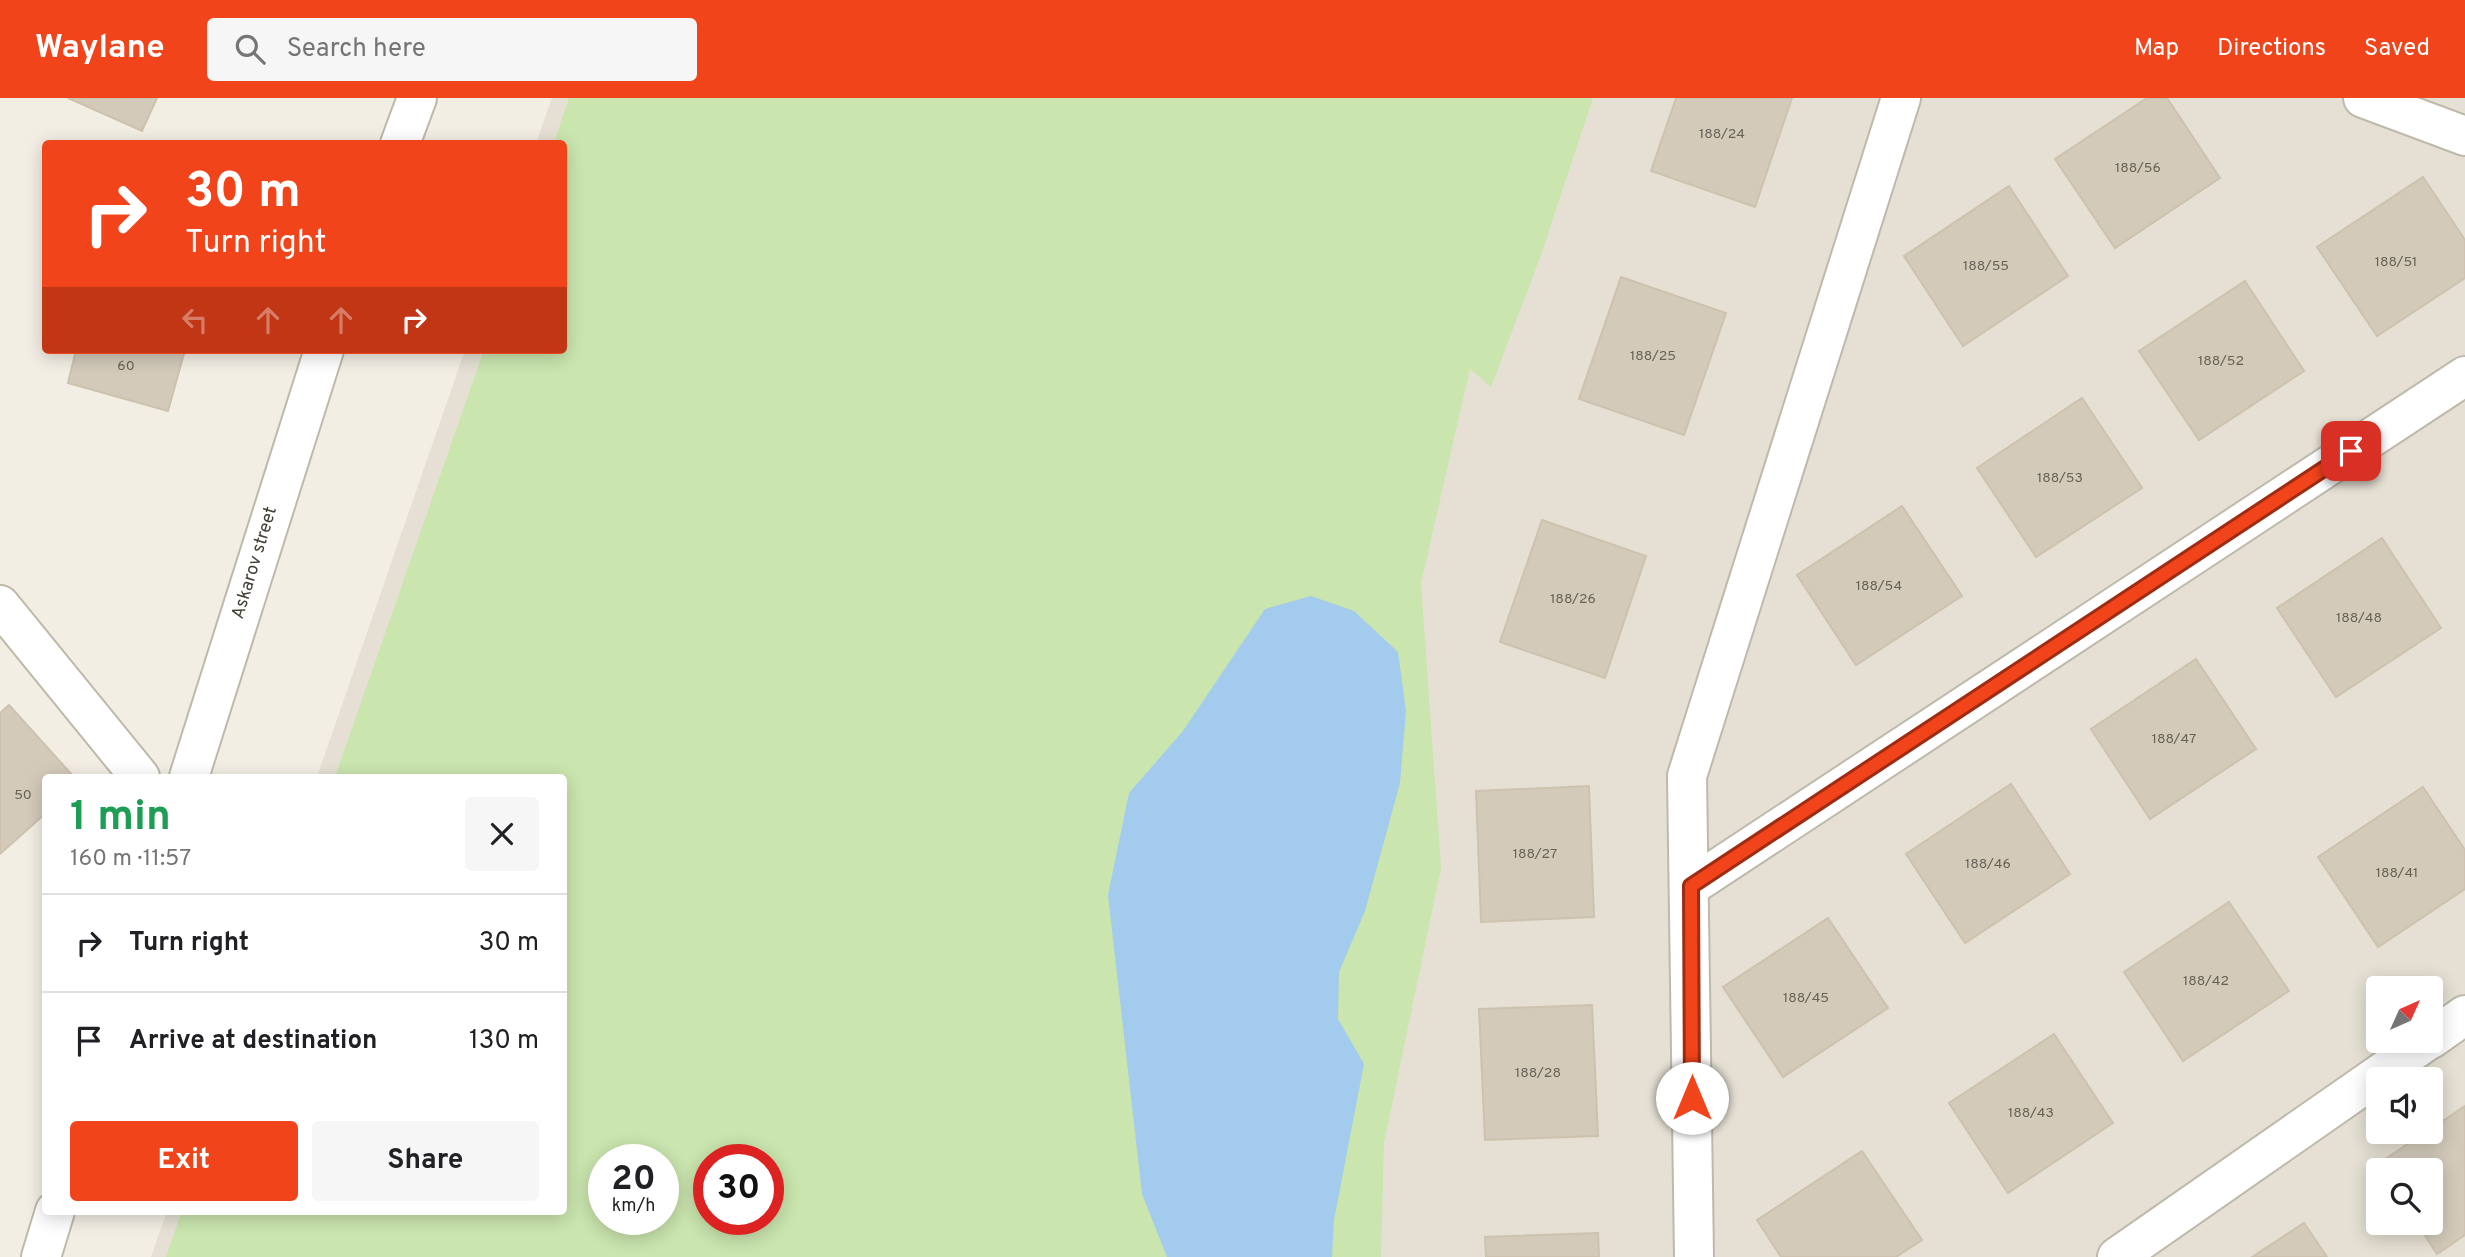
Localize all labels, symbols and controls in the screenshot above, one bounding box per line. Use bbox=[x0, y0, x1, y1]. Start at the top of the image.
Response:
search box bbox=[207, 18, 697, 81]
text: Waylane bbox=[35, 28, 165, 70]
icon: search bbox=[231, 30, 269, 68]
text: Search here bbox=[287, 33, 426, 66]
text: Map bbox=[2134, 34, 2179, 64]
text: Directions bbox=[2217, 34, 2326, 64]
text: Saved bbox=[2364, 34, 2430, 64]
house number: 188/24 bbox=[1699, 126, 1745, 143]
house number: 188/56 bbox=[2115, 160, 2161, 177]
text: 30 m bbox=[185, 163, 301, 225]
icon: right bbox=[70, 168, 161, 259]
text: Turn right bbox=[185, 224, 327, 264]
house number: 188/51 bbox=[2375, 254, 2417, 271]
house number: 188/55 bbox=[1963, 258, 2009, 275]
icon: left bbox=[176, 301, 214, 339]
icon: ahead bbox=[249, 301, 287, 339]
icon: ahead bbox=[322, 301, 360, 339]
icon: right bbox=[395, 301, 433, 339]
house number: 188/25 bbox=[1630, 348, 1676, 365]
house number: 188/52 bbox=[2198, 353, 2244, 370]
house number: 60 bbox=[117, 358, 135, 375]
pin bbox=[2321, 421, 2381, 481]
icon: arrive bbox=[2332, 432, 2370, 470]
house number: 188/53 bbox=[2037, 470, 2083, 487]
street label: Askarov street bbox=[227, 504, 283, 622]
house number: 188/54 bbox=[1856, 578, 1902, 595]
house number: 188/26 bbox=[1550, 591, 1596, 608]
house number: 188/48 bbox=[2336, 610, 2382, 627]
house number: 188/47 bbox=[2152, 731, 2196, 748]
house number: 50 bbox=[14, 787, 32, 804]
text: 1 min bbox=[70, 792, 171, 845]
button: close bbox=[465, 797, 539, 871]
text: 160 m · 11:57 bbox=[70, 845, 191, 874]
house number: 188/27 bbox=[1513, 846, 1557, 863]
house number: 188/46 bbox=[1965, 856, 2011, 873]
house number: 188/41 bbox=[2376, 865, 2418, 882]
icon: right bbox=[70, 924, 108, 962]
text: Turn right bbox=[129, 927, 249, 960]
text: 30 m bbox=[479, 927, 539, 960]
house number: 188/42 bbox=[2183, 973, 2229, 990]
north arrow bbox=[2366, 976, 2443, 1054]
map controls bbox=[2366, 976, 2443, 1235]
house number: 188/45 bbox=[1783, 990, 1829, 1007]
icon: arrive bbox=[70, 1022, 108, 1060]
text: Arrive at destination bbox=[129, 1025, 377, 1058]
text: 130 m bbox=[469, 1025, 539, 1058]
position arrow bbox=[1655, 1061, 1729, 1135]
house number: 188/28 bbox=[1515, 1065, 1561, 1082]
button: sound bbox=[2366, 1067, 2443, 1144]
house number: 188/43 bbox=[2008, 1105, 2054, 1122]
button: Exit bbox=[70, 1121, 298, 1201]
button: Share bbox=[312, 1121, 539, 1201]
speed limit sign: 30 bbox=[693, 1144, 784, 1235]
text: 20 bbox=[611, 1158, 656, 1202]
button: search bbox=[2366, 1158, 2443, 1235]
text: km/h bbox=[612, 1195, 655, 1218]

